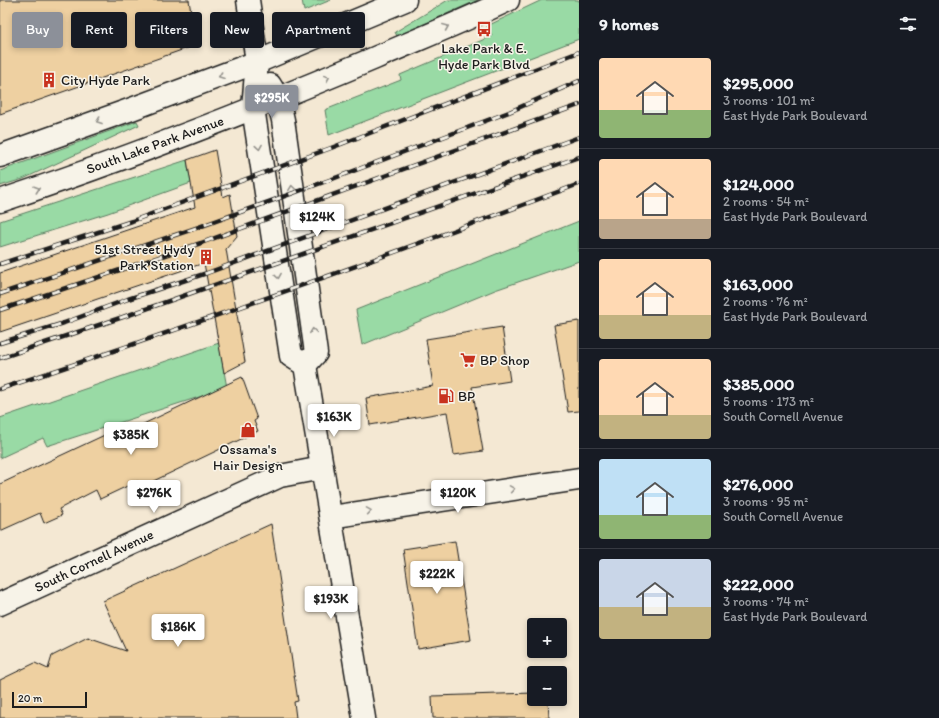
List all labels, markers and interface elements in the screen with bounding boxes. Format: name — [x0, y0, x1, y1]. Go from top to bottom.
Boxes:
chip: Buy — [12, 12, 63, 48]
chip: Rent — [71, 12, 127, 48]
chip: Filters — [135, 12, 202, 48]
chip: New — [210, 12, 264, 48]
chip: Apartment — [272, 12, 365, 48]
icon: filters — [897, 13, 919, 35]
text: 9 homes — [599, 14, 659, 34]
bus stop icon: Lake Park & E. Hyde Park Blvd — [475, 20, 493, 38]
one-way arrow — [443, 24, 450, 32]
place label: Lake Park & E. Hyde Park Blvd — [438, 40, 530, 73]
building icon: City Hyde Park — [40, 71, 58, 89]
one-way arrow — [217, 71, 224, 79]
place label: City Hyde Park — [61, 72, 151, 89]
text: $295,000 — [723, 73, 794, 93]
icon: home — [631, 74, 679, 122]
one-way arrow — [322, 75, 330, 83]
pin: $295K — [244, 85, 300, 119]
text: $295K — [254, 90, 290, 105]
text: 3 rooms · 101 m² — [723, 93, 815, 108]
text: East Hyde Park Boulevard — [723, 108, 868, 123]
street label: South Lake Park Avenue — [84, 112, 226, 178]
one-way arrow — [96, 117, 103, 125]
one-way arrow — [254, 144, 263, 150]
text: $124,000 — [723, 174, 794, 194]
icon: home — [631, 175, 679, 223]
one-way arrow — [33, 185, 40, 194]
one-way arrow — [288, 185, 297, 191]
text: 2 rooms · 54 m² — [723, 194, 809, 209]
pin: $124K — [289, 204, 345, 238]
text: $124K — [299, 209, 335, 224]
text: East Hyde Park Boulevard — [723, 209, 868, 224]
place label: 51st Street Hydy Park Station — [95, 241, 195, 274]
building icon: 51st Street Hydy Park Station — [197, 248, 215, 266]
one-way arrow — [273, 272, 282, 279]
text: $163,000 — [723, 274, 793, 294]
icon: home — [631, 275, 679, 323]
text: 2 rooms · 76 m² — [723, 294, 808, 309]
text: East Hyde Park Boulevard — [723, 309, 868, 324]
one-way arrow — [309, 327, 318, 334]
supermarket icon: BP Shop — [459, 351, 477, 369]
place label: BP Shop — [480, 352, 530, 369]
text: $385,000 — [723, 374, 795, 394]
icon: home — [631, 375, 679, 423]
fuel station icon: BP — [437, 387, 455, 405]
place label: BP — [458, 388, 475, 405]
text: 5 rooms · 173 m² — [723, 394, 814, 409]
pin: $163K — [306, 404, 362, 438]
text: $163K — [317, 409, 351, 424]
text: South Cornell Avenue — [723, 409, 843, 424]
shop icon: Ossama's Hair Design — [239, 421, 257, 439]
pin: $385K — [103, 422, 159, 456]
text: $385K — [113, 427, 149, 442]
place label: Ossama's Hair Design — [213, 441, 283, 474]
text: $276,000 — [723, 474, 793, 494]
icon: home — [631, 475, 679, 523]
pin: $276K — [126, 480, 182, 514]
pin: $120K — [430, 480, 486, 514]
text: $276K — [136, 485, 172, 500]
text: $120K — [440, 485, 476, 500]
one-way arrow — [509, 485, 515, 494]
text: 3 rooms · 95 m² — [723, 494, 808, 509]
one-way arrow — [366, 507, 372, 516]
text: South Cornell Avenue — [723, 509, 843, 524]
street label: South Cornell Avenue — [32, 526, 157, 596]
pin: $222K — [409, 561, 465, 595]
text: $222K — [419, 566, 455, 581]
text: $222,000 — [723, 574, 794, 594]
icon: home — [631, 575, 679, 623]
pin: $193K — [303, 586, 359, 620]
text: $193K — [314, 591, 348, 606]
text: 3 rooms · 74 m² — [723, 594, 809, 609]
text: East Hyde Park Boulevard — [723, 609, 868, 624]
pin: $186K — [150, 614, 206, 648]
map controls — [527, 618, 567, 706]
button: + — [527, 618, 567, 658]
text: $186K — [161, 619, 195, 634]
button: − — [527, 666, 567, 706]
scale bar — [12, 690, 87, 709]
text: 20 m — [18, 692, 42, 705]

